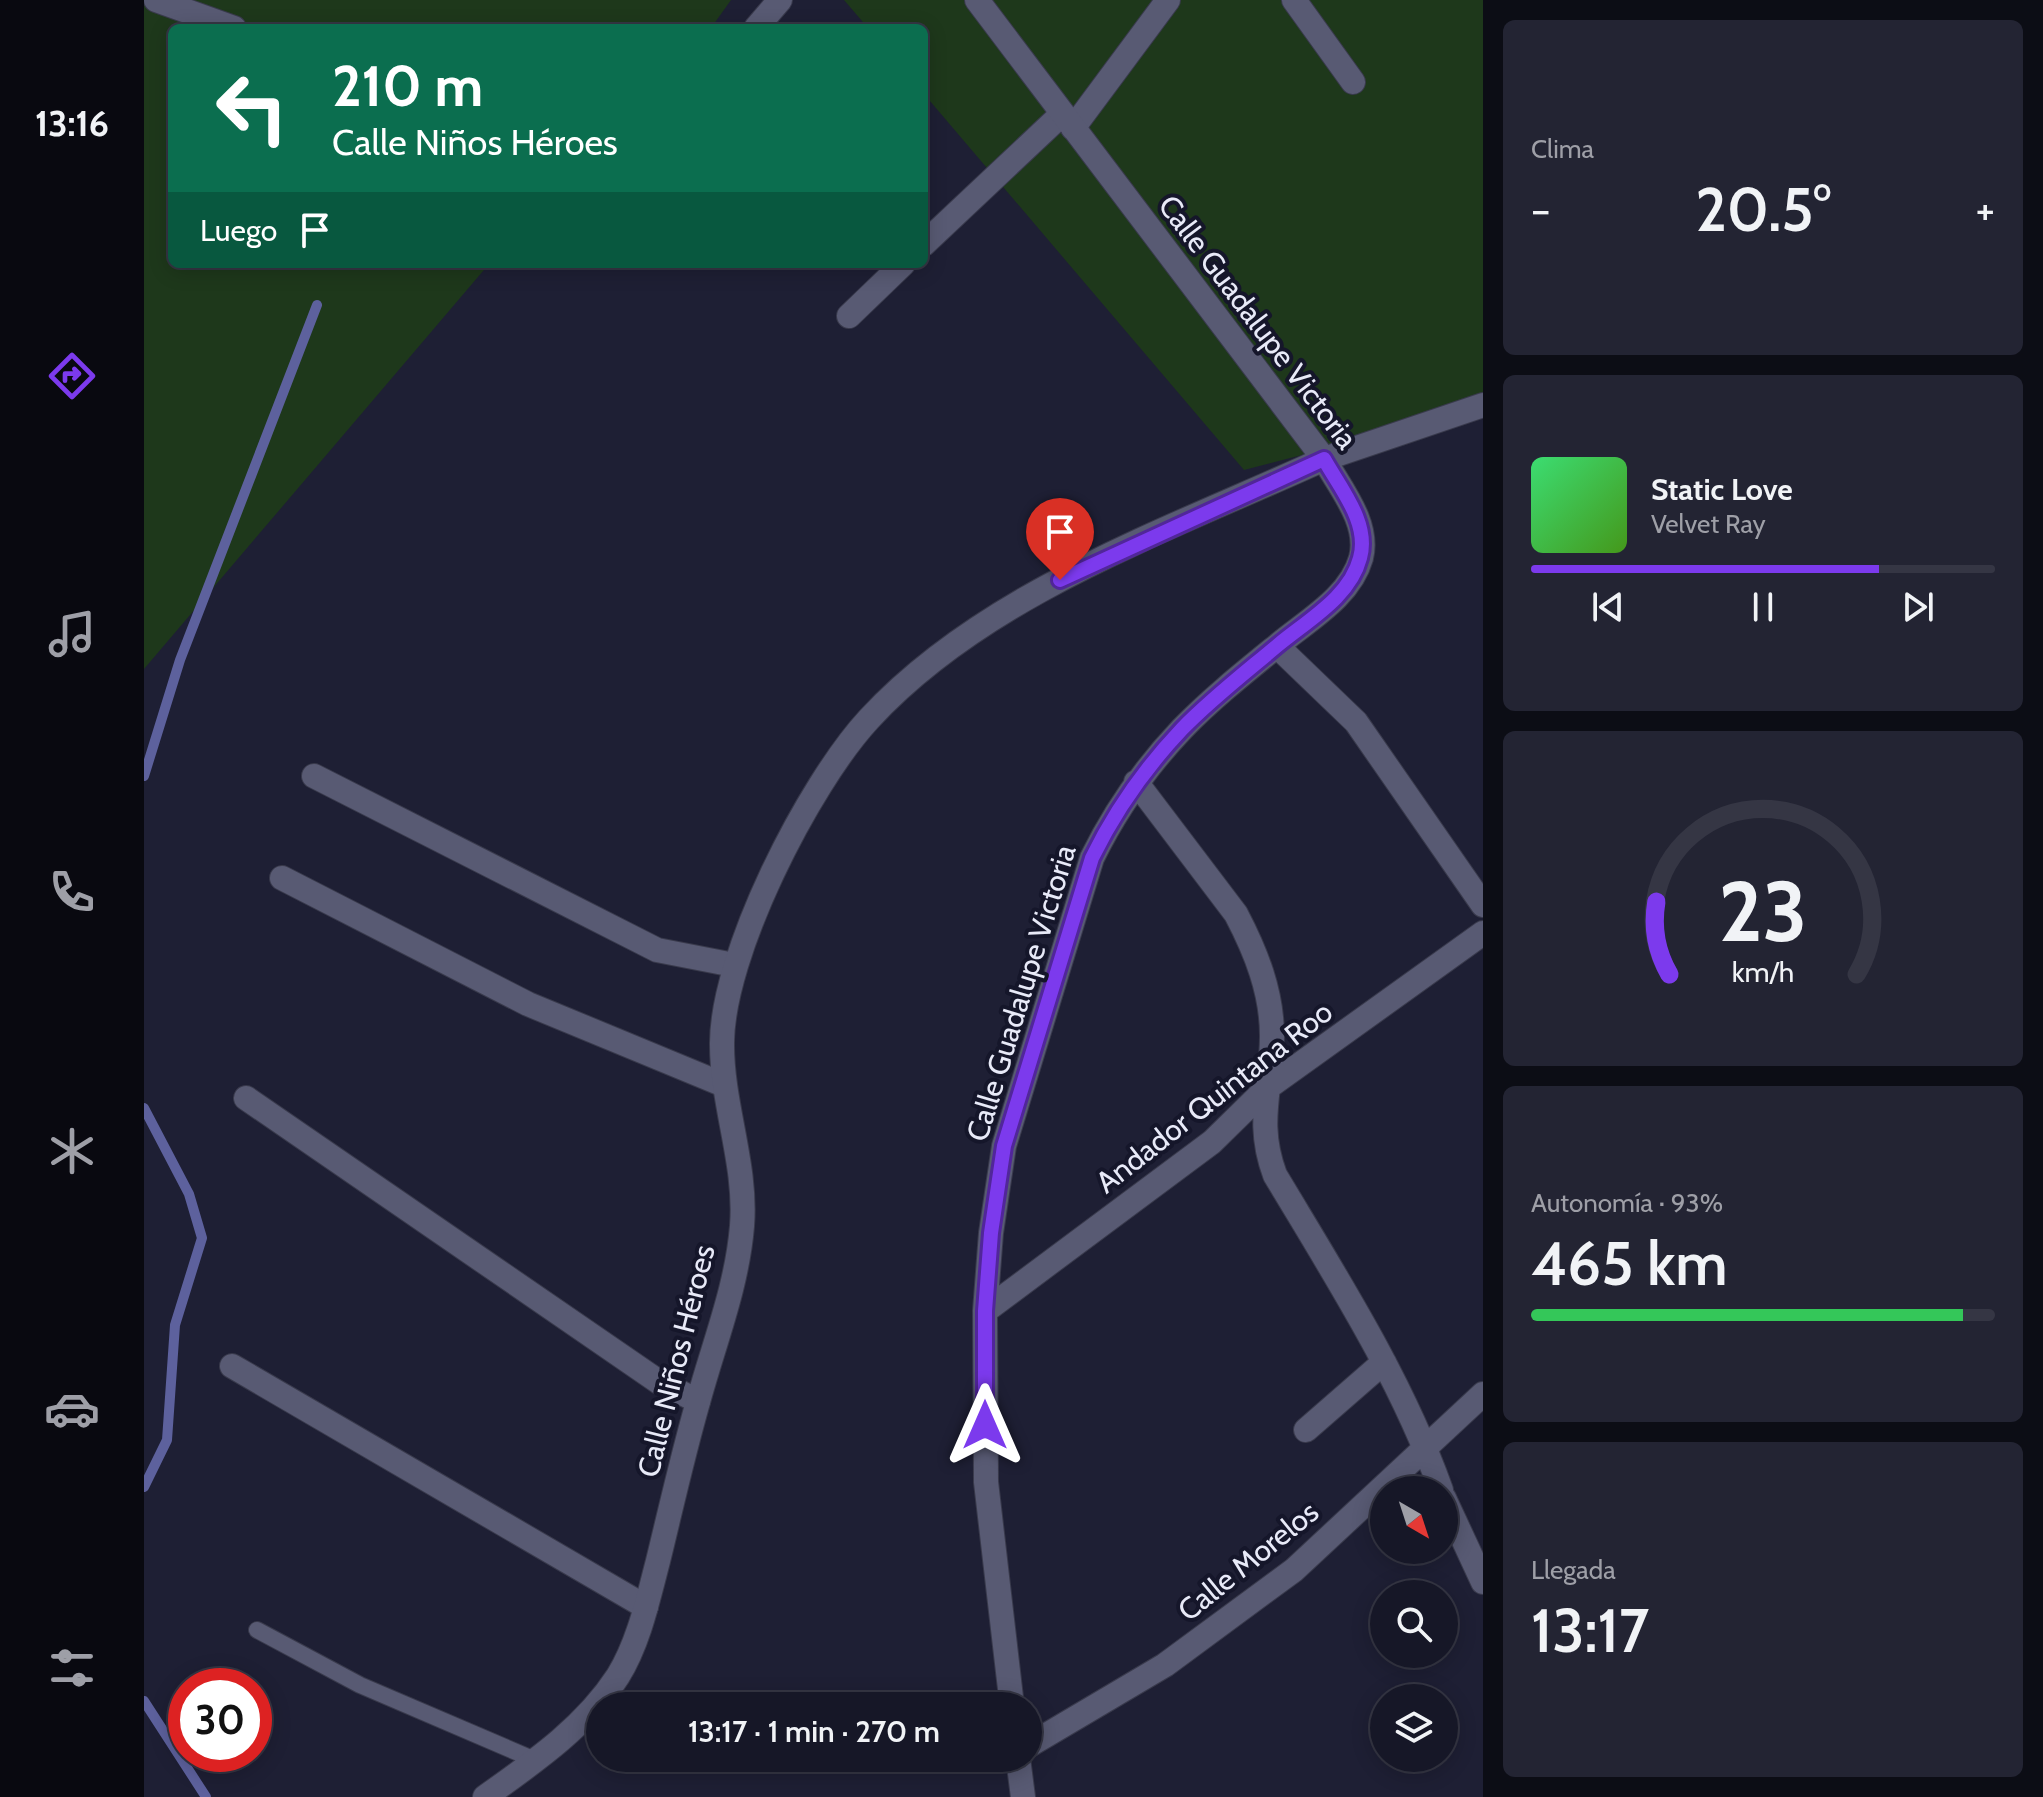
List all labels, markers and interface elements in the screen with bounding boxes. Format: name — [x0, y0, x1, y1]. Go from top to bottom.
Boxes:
text: 210 m — [332, 52, 483, 120]
icon: left — [200, 56, 304, 160]
text: 13:16 — [35, 101, 109, 145]
text: Calle Niños Héroes — [332, 120, 618, 164]
text: Clima — [1531, 133, 1594, 165]
text: 20.5° — [1695, 173, 1831, 246]
text: − — [1531, 183, 1550, 236]
text: + — [1976, 183, 1995, 236]
street label: Calle Guadalupe Victoria — [1151, 188, 1366, 457]
icon: arrive — [293, 208, 337, 252]
text: Luego — [200, 212, 277, 249]
icon: directions — [44, 348, 100, 404]
text: Static Love — [1651, 471, 1793, 508]
pin — [1026, 498, 1094, 580]
text: Velvet Ray — [1651, 508, 1766, 540]
icon: arrive — [1038, 510, 1082, 554]
icon: previous — [1586, 585, 1630, 629]
icon: pause — [1741, 585, 1785, 629]
icon: next — [1896, 585, 1940, 629]
icon: music — [44, 606, 100, 662]
street label: Calle Guadalupe Victoria — [958, 840, 1084, 1146]
text: 23 — [1719, 860, 1807, 961]
icon: phone — [44, 864, 100, 920]
text: km/h — [1732, 954, 1794, 989]
street label: Andador Quintana Roo — [1088, 993, 1340, 1201]
icon: climate — [44, 1123, 100, 1179]
text: Autonomía · 93% — [1531, 1187, 1723, 1219]
text: 465 km — [1531, 1227, 1728, 1300]
street label: Calle Niños Héroes — [629, 1241, 723, 1481]
icon: car — [44, 1381, 100, 1437]
position arrow — [943, 1383, 1027, 1467]
north arrow — [1370, 1476, 1458, 1564]
map controls — [1370, 1476, 1458, 1772]
street label: Calle Morelos — [1170, 1493, 1326, 1629]
text: Llegada — [1531, 1554, 1616, 1586]
button: search — [1370, 1580, 1458, 1668]
text: 13:17 — [1531, 1594, 1649, 1667]
icon: filters — [44, 1640, 100, 1696]
speed limit sign: 30 — [168, 1668, 272, 1772]
button: layers — [1370, 1684, 1458, 1772]
text: 13:17 · 1 min · 270 m — [688, 1713, 940, 1750]

